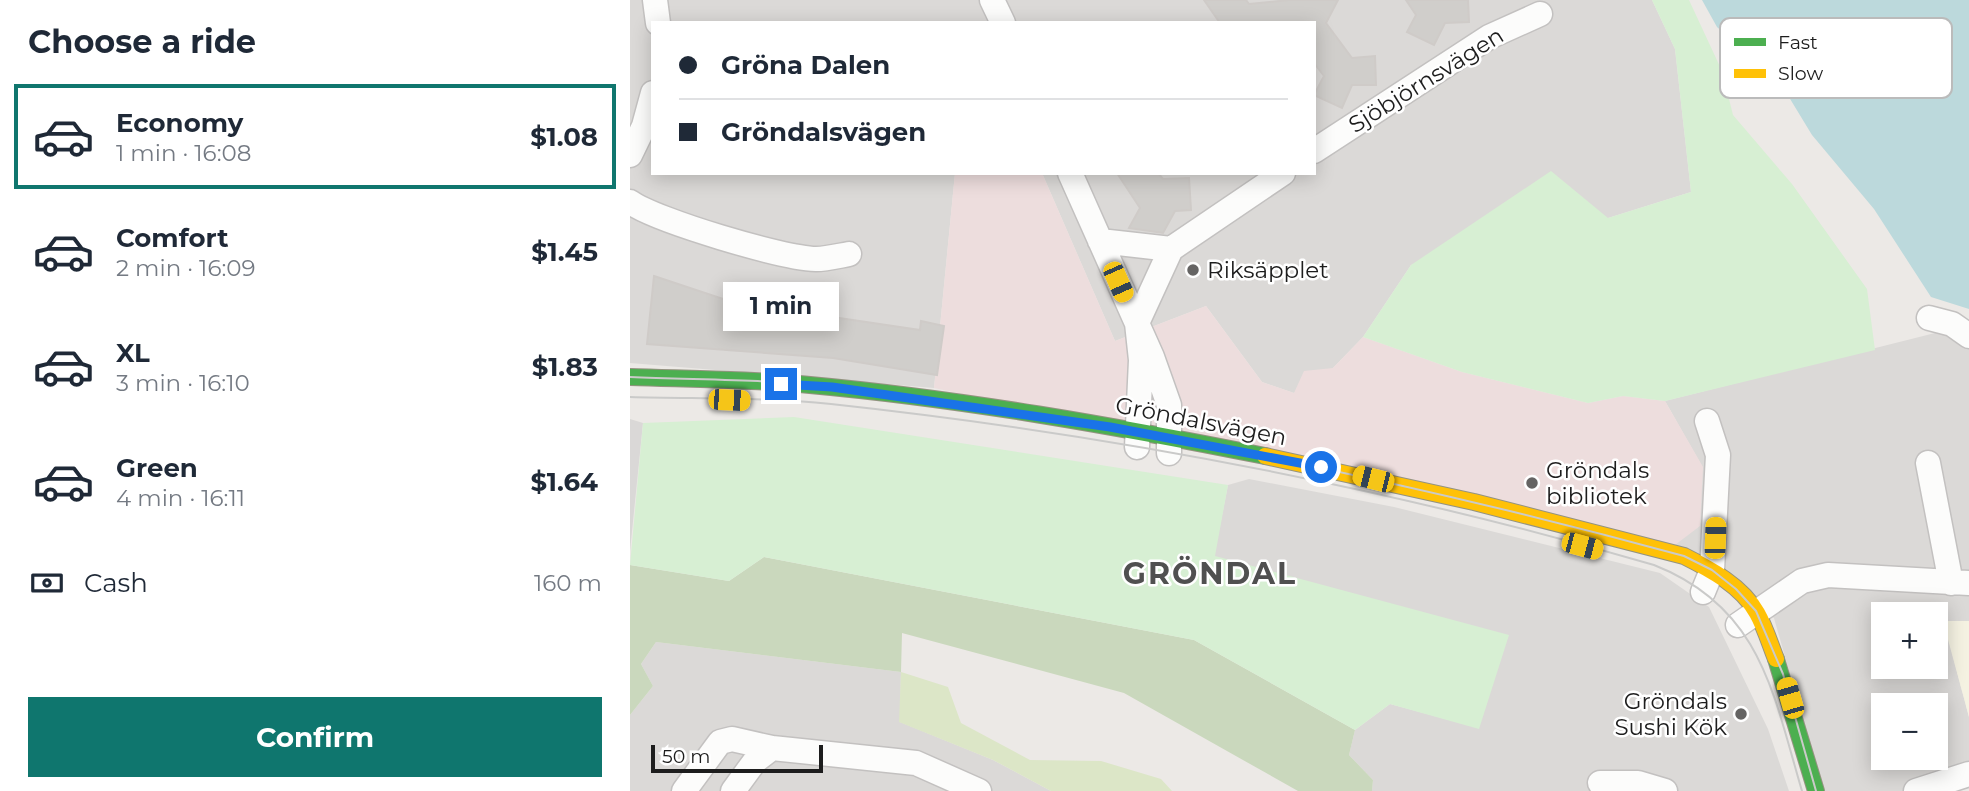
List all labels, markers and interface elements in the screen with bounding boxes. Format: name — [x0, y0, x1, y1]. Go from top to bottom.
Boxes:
legend — [1720, 18, 1952, 98]
street label: Sjöbjörnsvägen — [1343, 21, 1509, 139]
text: Choose a ride — [28, 22, 256, 61]
text: Fast — [1778, 31, 1818, 54]
text: Gröna Dalen — [721, 49, 890, 81]
text: Slow — [1778, 62, 1823, 85]
icon: car — [32, 105, 95, 168]
text: Economy — [116, 107, 243, 139]
text: Gröndalsvägen — [721, 116, 926, 148]
text: $1.08 — [530, 121, 598, 153]
text: 1 min · 16:08 — [116, 139, 251, 167]
icon: car — [32, 220, 95, 283]
text: Comfort — [116, 222, 228, 254]
text: $1.45 — [531, 236, 598, 268]
text: 2 min · 16:09 — [116, 254, 256, 282]
place label: Riksäpplet — [1207, 256, 1329, 284]
car — [1100, 259, 1137, 305]
marker: Riksäpplet — [1185, 262, 1201, 278]
callout: 1 min — [723, 282, 839, 332]
text: 1 min — [750, 292, 812, 320]
icon: car — [32, 335, 95, 398]
text: XL — [116, 337, 150, 369]
text: $1.83 — [532, 351, 598, 383]
route end — [765, 368, 797, 400]
text: 3 min · 16:10 — [116, 369, 250, 397]
car — [708, 389, 751, 411]
street label: Gröndalsvägen — [1113, 391, 1289, 451]
icon: car — [32, 450, 95, 513]
route start — [1305, 451, 1337, 483]
text: Green — [116, 452, 198, 484]
place label: Gröndals bibliotek — [1546, 456, 1649, 510]
car — [1351, 464, 1396, 494]
text: $1.64 — [531, 466, 598, 498]
marker: Gröndals bibliotek — [1524, 475, 1540, 491]
text: 4 min · 16:11 — [116, 484, 245, 512]
car — [1704, 517, 1727, 559]
car — [1559, 530, 1606, 562]
district label: GRÖNDAL — [1123, 555, 1297, 592]
icon: cash — [28, 564, 66, 602]
text: Cash — [84, 567, 148, 599]
text: 160 m — [534, 569, 602, 597]
map controls — [1871, 602, 1948, 770]
button: + — [1871, 602, 1948, 679]
car — [1775, 675, 1806, 721]
place label: Gröndals Sushi Kök — [1614, 687, 1727, 741]
button: − — [1871, 693, 1948, 770]
button: Confirm — [28, 697, 602, 777]
marker: Gröndals Sushi Kök — [1733, 706, 1749, 722]
scale bar — [651, 742, 822, 774]
text: 50 m — [662, 745, 710, 768]

